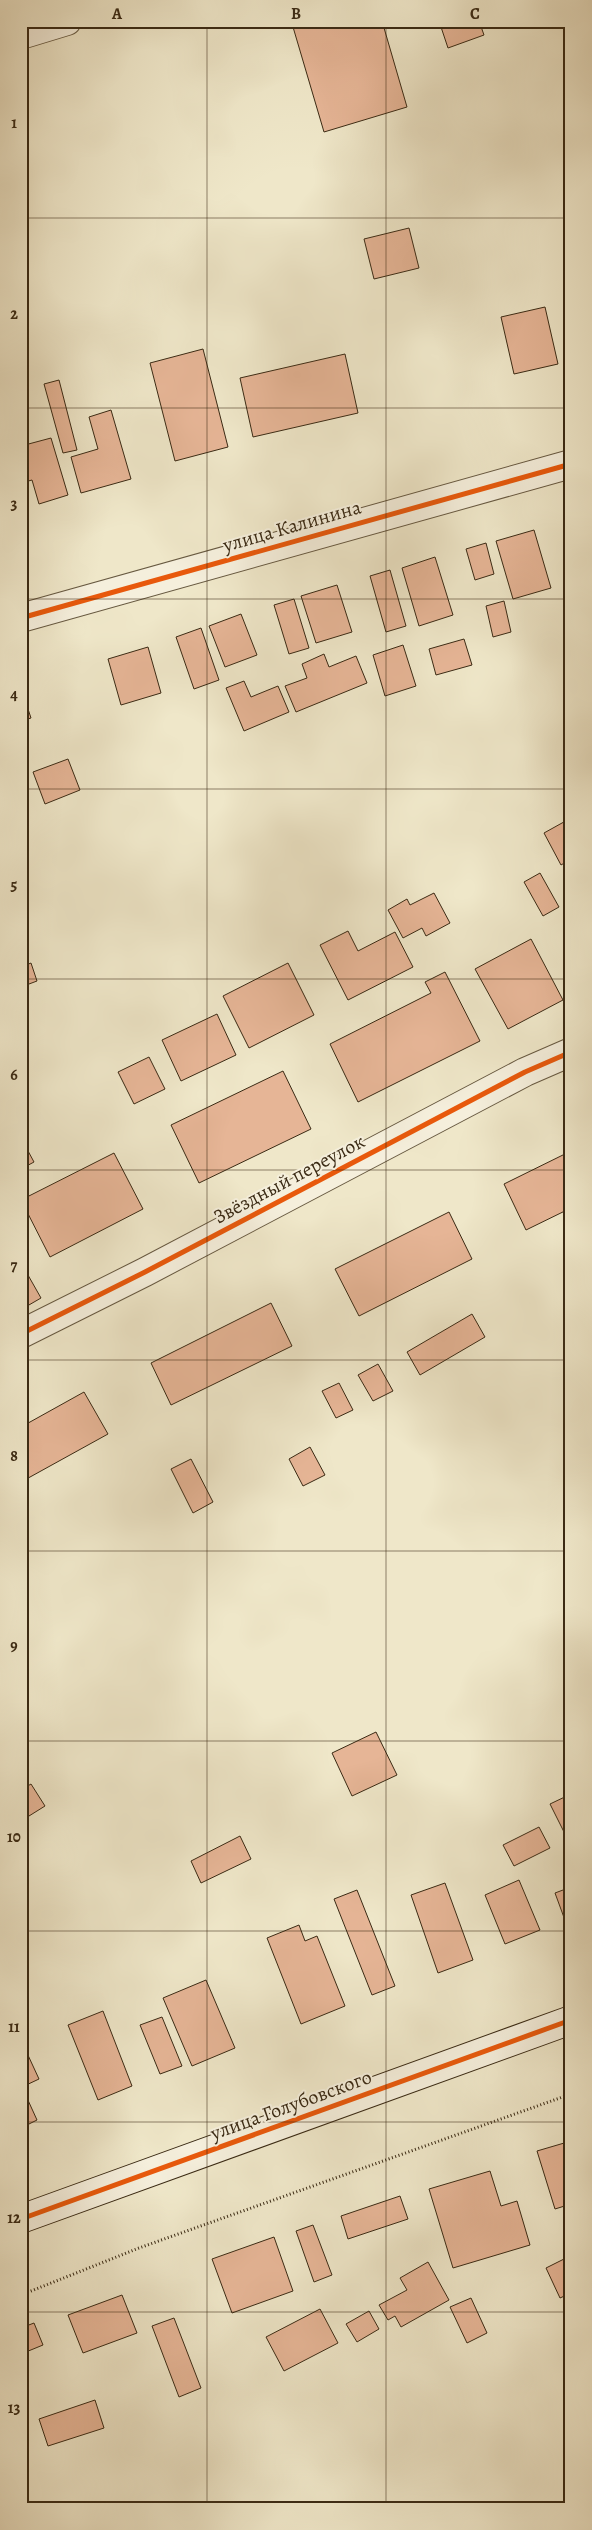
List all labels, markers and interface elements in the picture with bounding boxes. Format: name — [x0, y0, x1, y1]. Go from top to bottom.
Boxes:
text: A — [111, 3, 123, 25]
text: B — [291, 3, 301, 25]
text: C — [470, 3, 480, 25]
text: 1 — [11, 112, 17, 134]
text: 2 — [10, 303, 18, 325]
text: 3 — [11, 493, 18, 515]
street label: улица Калинина — [219, 493, 365, 559]
text: 4 — [10, 684, 18, 706]
text: 5 — [11, 874, 18, 896]
text: 6 — [10, 1064, 18, 1086]
street label: Звёздный переулок — [209, 1128, 369, 1230]
text: 7 — [11, 1255, 18, 1277]
text: 8 — [10, 1445, 18, 1467]
text: 9 — [10, 1635, 18, 1657]
text: 10 — [7, 1826, 21, 1848]
text: 11 — [8, 2016, 20, 2038]
street label: улица Голубовского — [206, 2063, 375, 2147]
text: 12 — [7, 2207, 21, 2229]
text: 13 — [8, 2397, 20, 2419]

